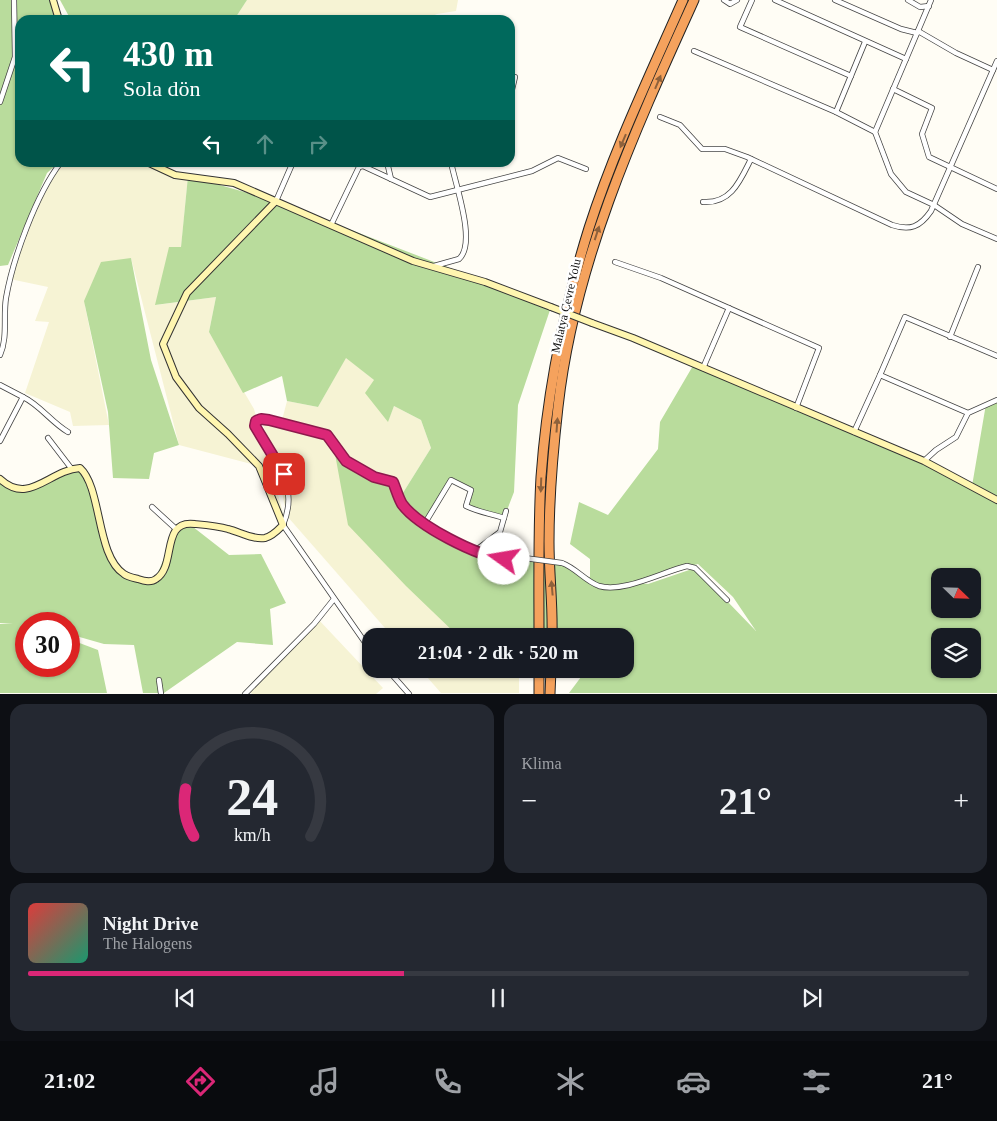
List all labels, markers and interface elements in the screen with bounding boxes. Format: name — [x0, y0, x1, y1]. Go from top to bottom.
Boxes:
icon: left — [40, 35, 105, 100]
text: 430 m — [123, 35, 213, 74]
one-way arrow — [654, 75, 662, 89]
text: Sola dön — [123, 76, 201, 101]
icon: left — [198, 130, 226, 158]
icon: ahead — [251, 130, 279, 158]
icon: right — [304, 130, 332, 158]
one-way arrow — [618, 134, 626, 148]
one-way arrow — [594, 225, 602, 240]
street label: Malatya Çevre Yolu — [548, 257, 584, 355]
one-way arrow — [553, 417, 561, 433]
pin — [263, 453, 305, 495]
icon: arrive — [270, 460, 298, 488]
one-way arrow — [537, 477, 545, 493]
position arrow — [477, 532, 529, 584]
north arrow — [931, 568, 981, 618]
map controls — [931, 568, 981, 678]
one-way arrow — [548, 579, 556, 595]
speed limit sign: 30 — [15, 612, 80, 677]
button: layers — [931, 628, 981, 678]
text: 21:04 · 2 dk · 520 m — [418, 642, 578, 663]
text: Klima — [522, 755, 562, 772]
text: 24 — [226, 769, 278, 826]
text: 21° — [719, 780, 772, 822]
text: − — [522, 785, 537, 816]
text: + — [953, 785, 969, 816]
text: km/h — [233, 825, 270, 845]
text: Night Drive — [103, 913, 199, 934]
text: The Halogens — [103, 935, 192, 952]
icon: previous — [171, 984, 199, 1012]
icon: pause — [484, 984, 512, 1012]
icon: next — [798, 984, 826, 1012]
icon: directions — [183, 1064, 218, 1099]
icon: music — [307, 1064, 342, 1099]
icon: phone — [430, 1064, 465, 1099]
icon: climate — [553, 1064, 588, 1099]
icon: car — [676, 1064, 711, 1099]
icon: filters — [799, 1064, 834, 1099]
text: 21:02 — [44, 1068, 95, 1093]
text: 21° — [922, 1068, 953, 1093]

